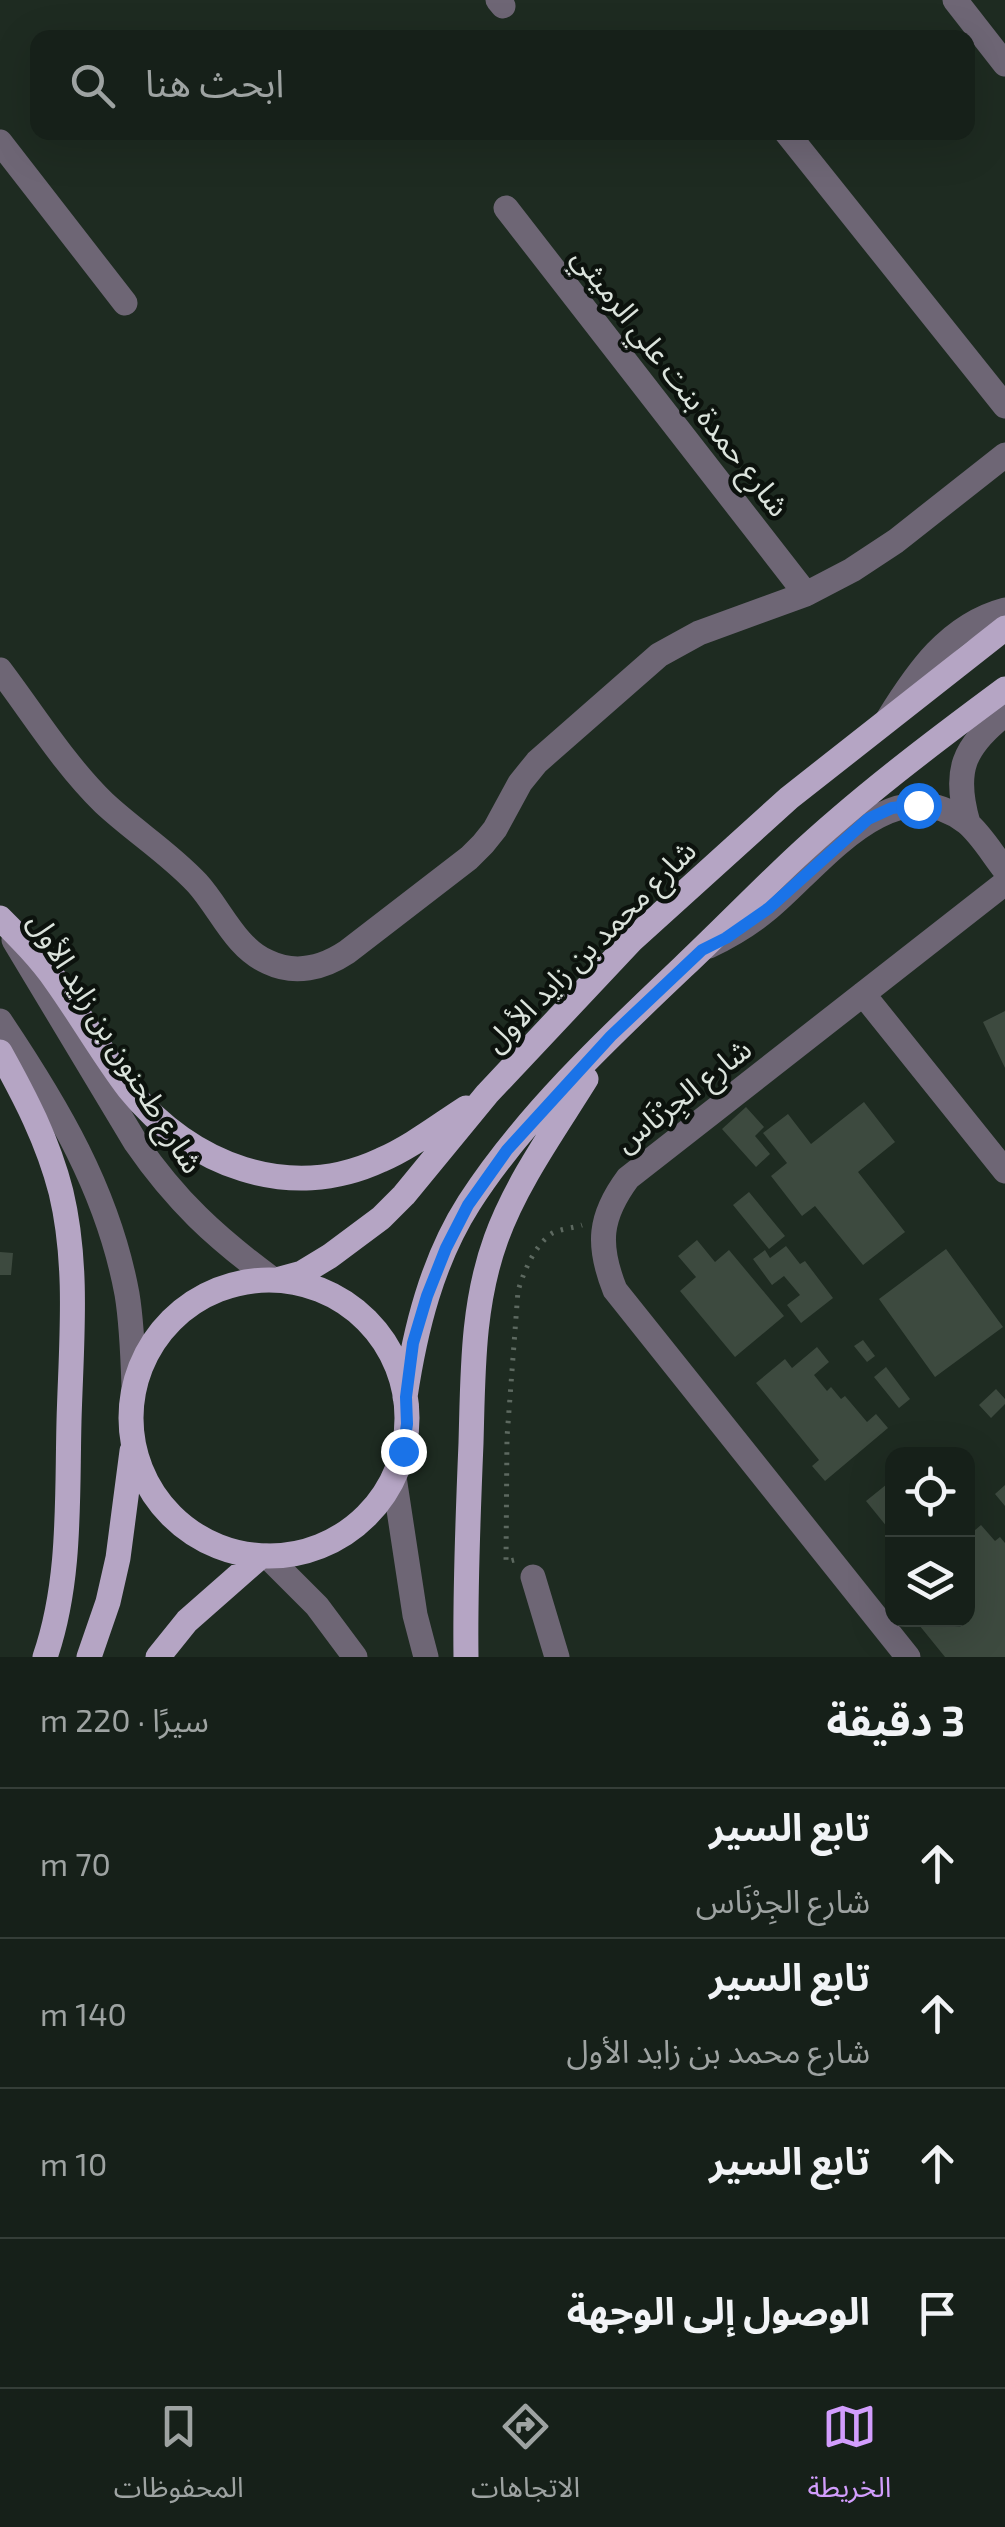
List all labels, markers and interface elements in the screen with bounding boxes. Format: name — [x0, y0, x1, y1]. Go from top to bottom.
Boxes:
search box — [30, 30, 975, 140]
icon: search — [65, 58, 120, 113]
text: ابحث هنا — [145, 59, 284, 105]
street label: شارع حمدة بنت علي الرميثي — [560, 239, 798, 527]
route start — [896, 783, 942, 829]
street label: شارع محمد بن زايد الأول — [476, 832, 707, 1063]
street label: شارع طحنون بن زايد الأول — [17, 905, 212, 1182]
street label: شارع الجِرْنَاس — [607, 1030, 761, 1163]
route end — [381, 1429, 427, 1475]
map controls — [885, 1447, 975, 1627]
button: locate — [885, 1447, 975, 1537]
button: layers — [885, 1537, 975, 1627]
text: 3 دقيقة — [826, 1694, 965, 1744]
text: سيرًا · 220 m — [40, 1700, 209, 1738]
text: تابع السير — [709, 1803, 870, 1849]
icon: ahead — [910, 1836, 965, 1891]
text: 70 m — [40, 1844, 111, 1882]
text: شارع الجِرْنَاس — [696, 1881, 870, 1919]
text: تابع السير — [709, 1953, 870, 1999]
icon: ahead — [910, 1986, 965, 2041]
text: 140 m — [40, 1994, 127, 2032]
text: شارع محمد بن زايد الأول — [566, 2031, 870, 2069]
icon: ahead — [910, 2136, 965, 2191]
text: تابع السير — [709, 2137, 870, 2183]
text: 10 m — [40, 2144, 107, 2182]
icon: arrive — [910, 2286, 965, 2341]
text: الوصول إلى الوجهة — [567, 2287, 870, 2333]
tab: المحفوظات — [114, 2399, 244, 2518]
tab: الاتجاهات — [471, 2399, 580, 2518]
tab: الخريطة — [807, 2399, 891, 2518]

